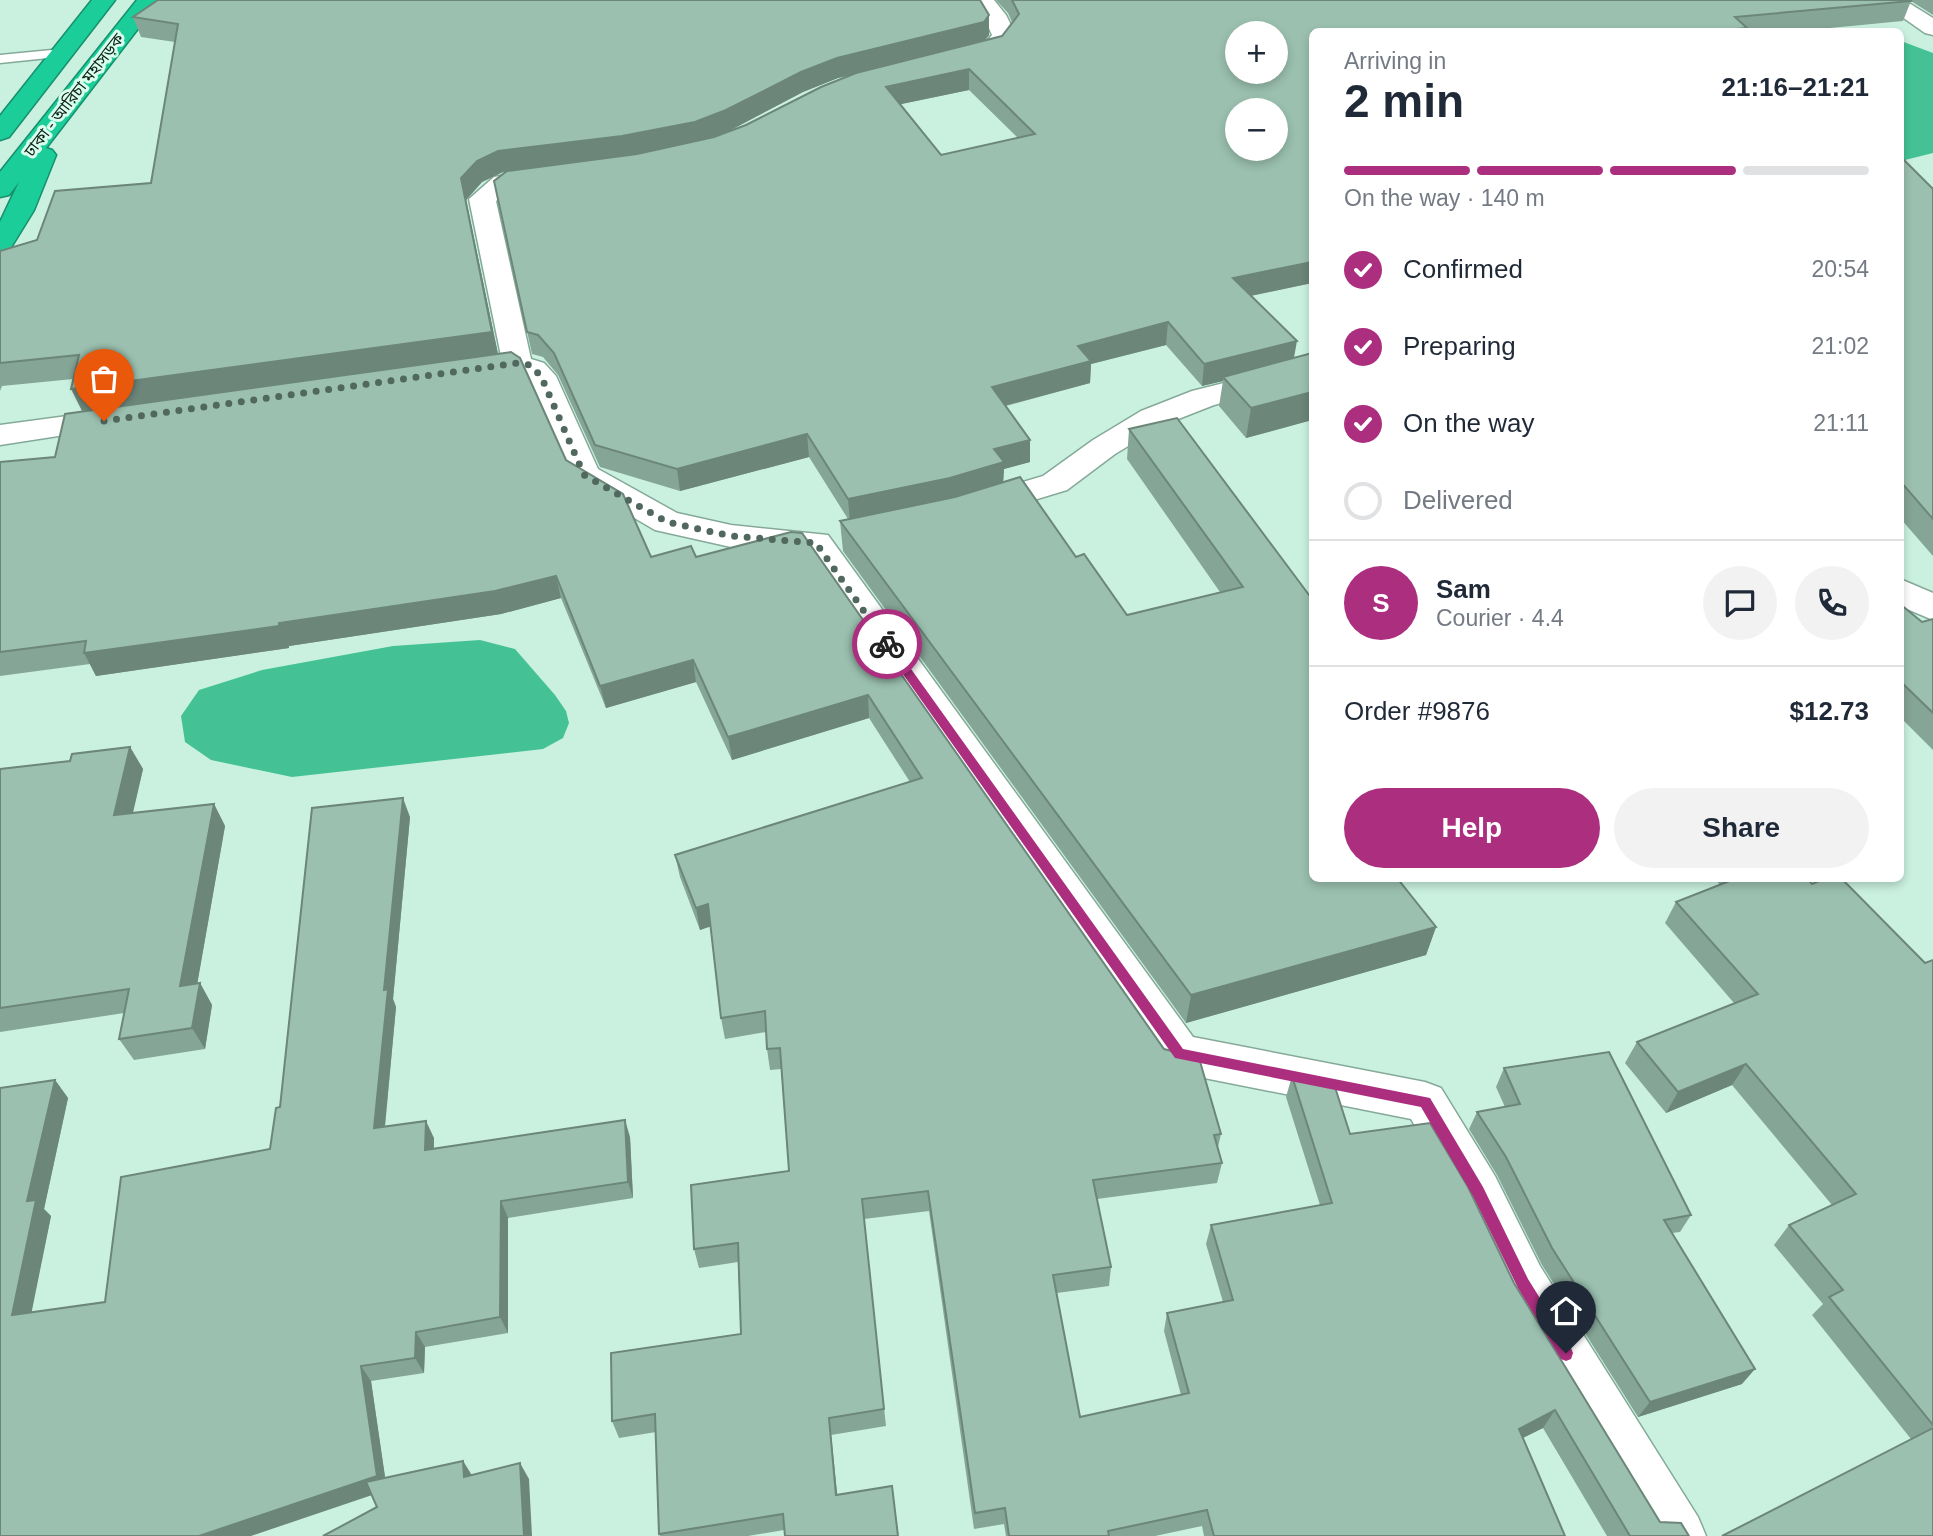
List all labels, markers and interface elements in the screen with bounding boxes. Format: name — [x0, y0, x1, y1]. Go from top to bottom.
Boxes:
map controls — [1225, 21, 1288, 161]
button: + — [1225, 21, 1288, 84]
street label: ঢাকা - আরিচা মহাসড়ক — [19, 29, 128, 160]
text: Arriving in — [1344, 48, 1446, 74]
text: 21:16–21:21 — [1722, 72, 1869, 102]
text: 2 min — [1344, 75, 1464, 127]
button: − — [1225, 98, 1288, 161]
text: On the way · 140 m — [1344, 185, 1545, 211]
icon: check — [1344, 251, 1382, 289]
text: Confirmed — [1403, 254, 1523, 284]
text: 20:54 — [1811, 256, 1869, 282]
icon: check — [1344, 328, 1382, 366]
text: Preparing — [1403, 331, 1516, 361]
text: 21:02 — [1811, 333, 1869, 359]
pin — [74, 349, 134, 421]
icon: bag — [85, 360, 123, 398]
icon: check — [1344, 405, 1382, 443]
text: On the way — [1403, 408, 1535, 438]
text: 21:11 — [1813, 410, 1869, 436]
text: Delivered — [1403, 485, 1513, 515]
button: chat — [1703, 566, 1777, 640]
button: phone — [1795, 566, 1869, 640]
text: Sam — [1436, 574, 1491, 604]
text: S — [1372, 588, 1390, 618]
text: Courier · 4.4 — [1436, 605, 1564, 631]
courier — [852, 609, 922, 679]
icon: bike — [868, 625, 906, 663]
text: Order #9876 — [1344, 696, 1490, 726]
text: $12.73 — [1789, 696, 1869, 726]
button: Help — [1344, 788, 1600, 868]
button: Share — [1614, 788, 1869, 868]
pin — [1536, 1281, 1596, 1353]
icon: home — [1547, 1292, 1585, 1330]

